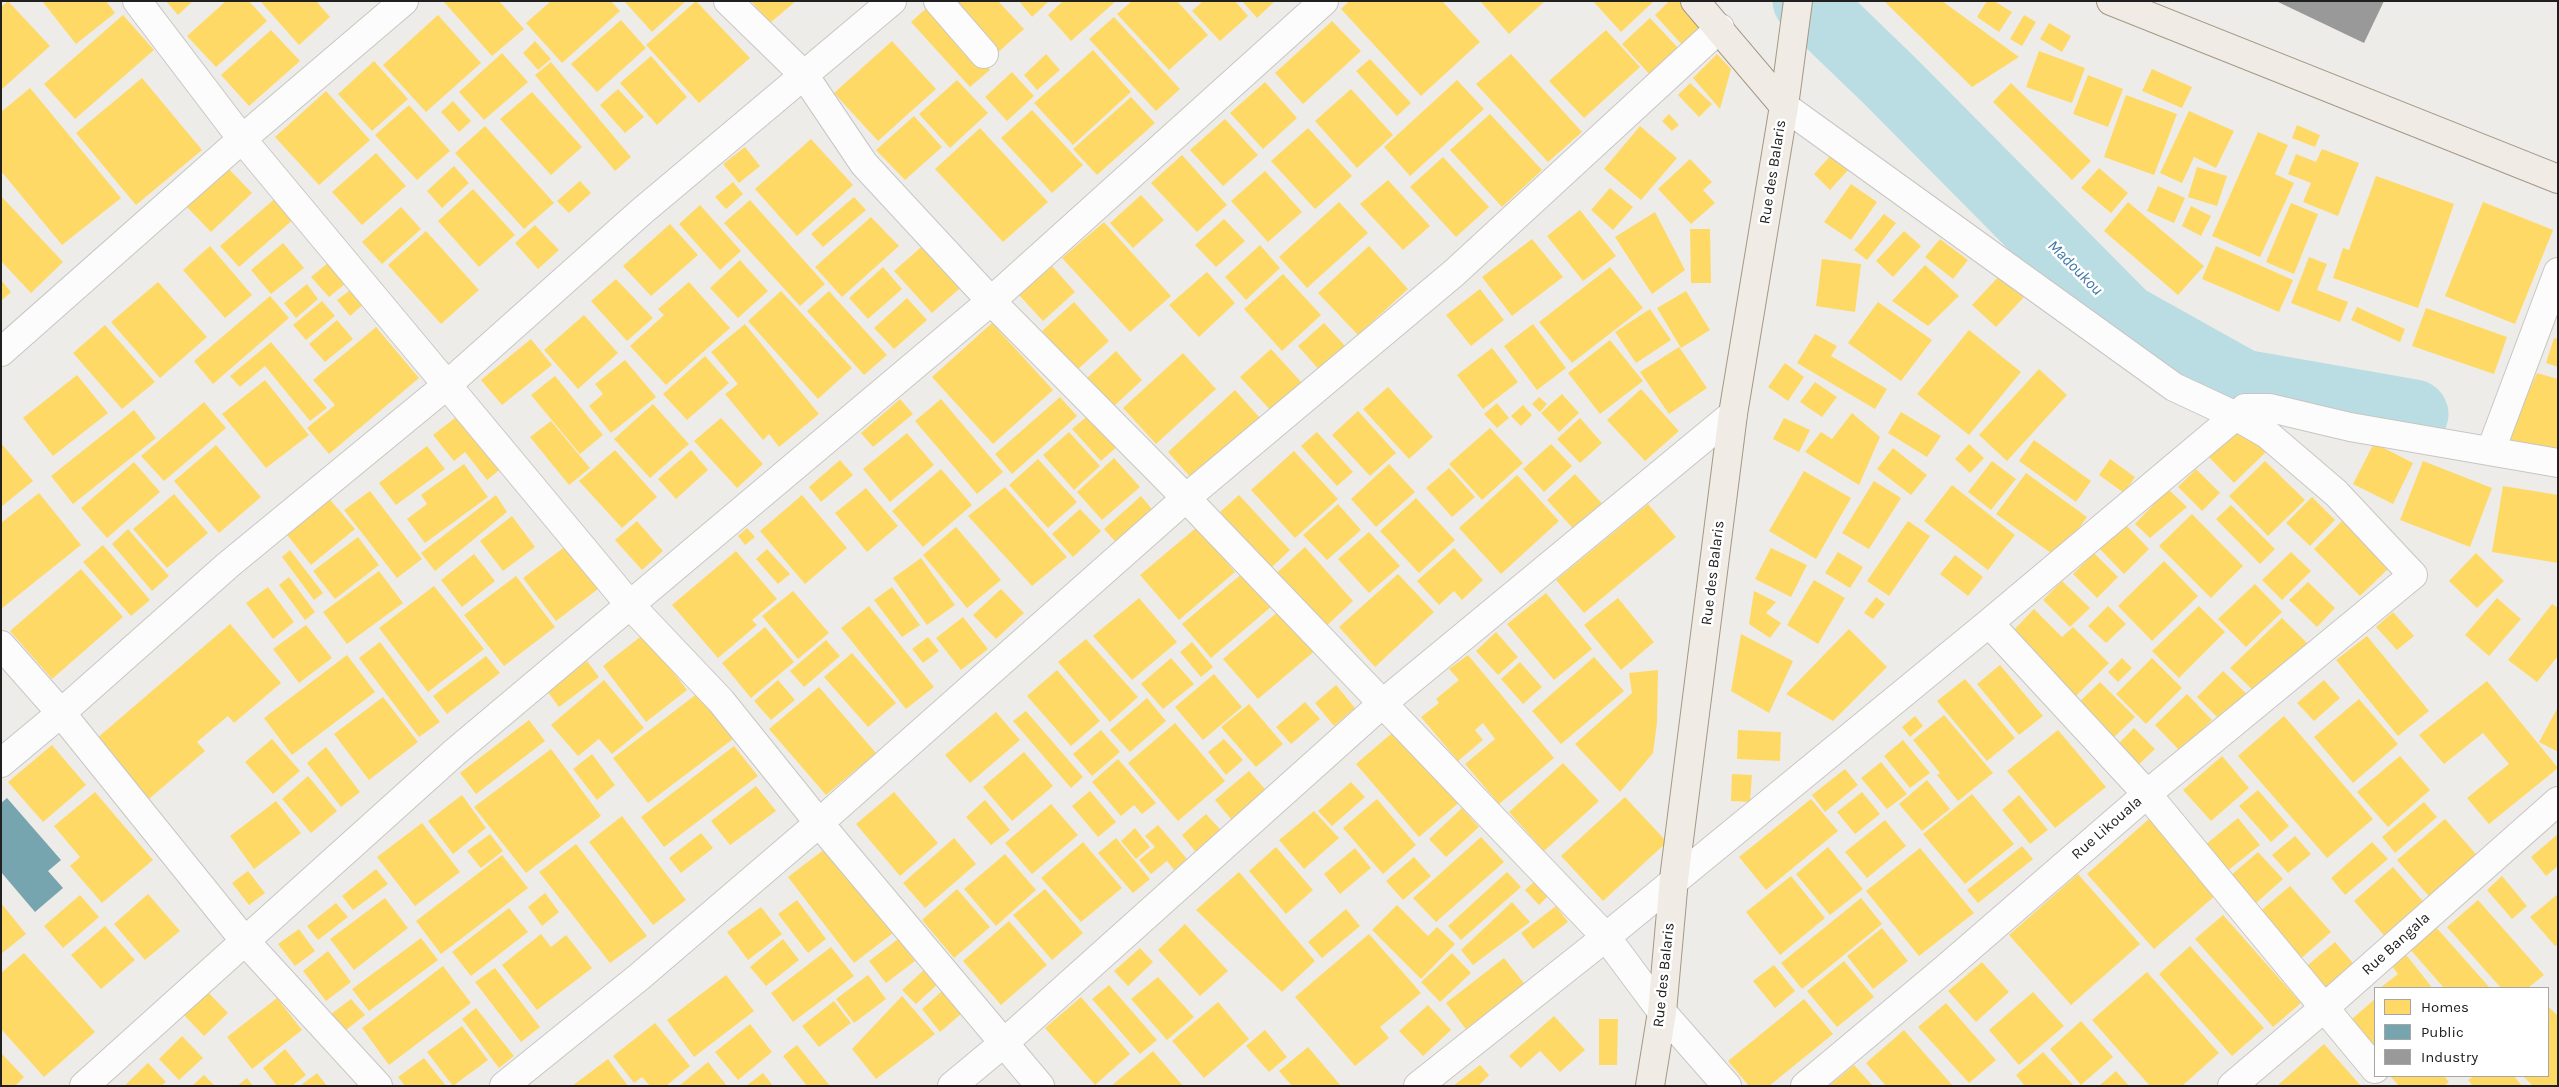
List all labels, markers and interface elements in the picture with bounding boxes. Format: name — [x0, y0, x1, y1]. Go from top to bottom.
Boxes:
street label: Rue des Balaris — [1756, 119, 1790, 225]
water label: Madoukou — [2043, 236, 2107, 300]
street label: Rue des Balaris — [1698, 520, 1728, 626]
street label: Rue Likouala — [2068, 793, 2146, 863]
street label: Rue Bangala — [2358, 909, 2434, 979]
street label: Rue des Balaris — [1650, 922, 1678, 1028]
legend — [2374, 987, 2549, 1077]
text: Homes — [2421, 998, 2469, 1016]
text: Public — [2421, 1023, 2464, 1041]
text: Industry — [2421, 1048, 2478, 1066]

